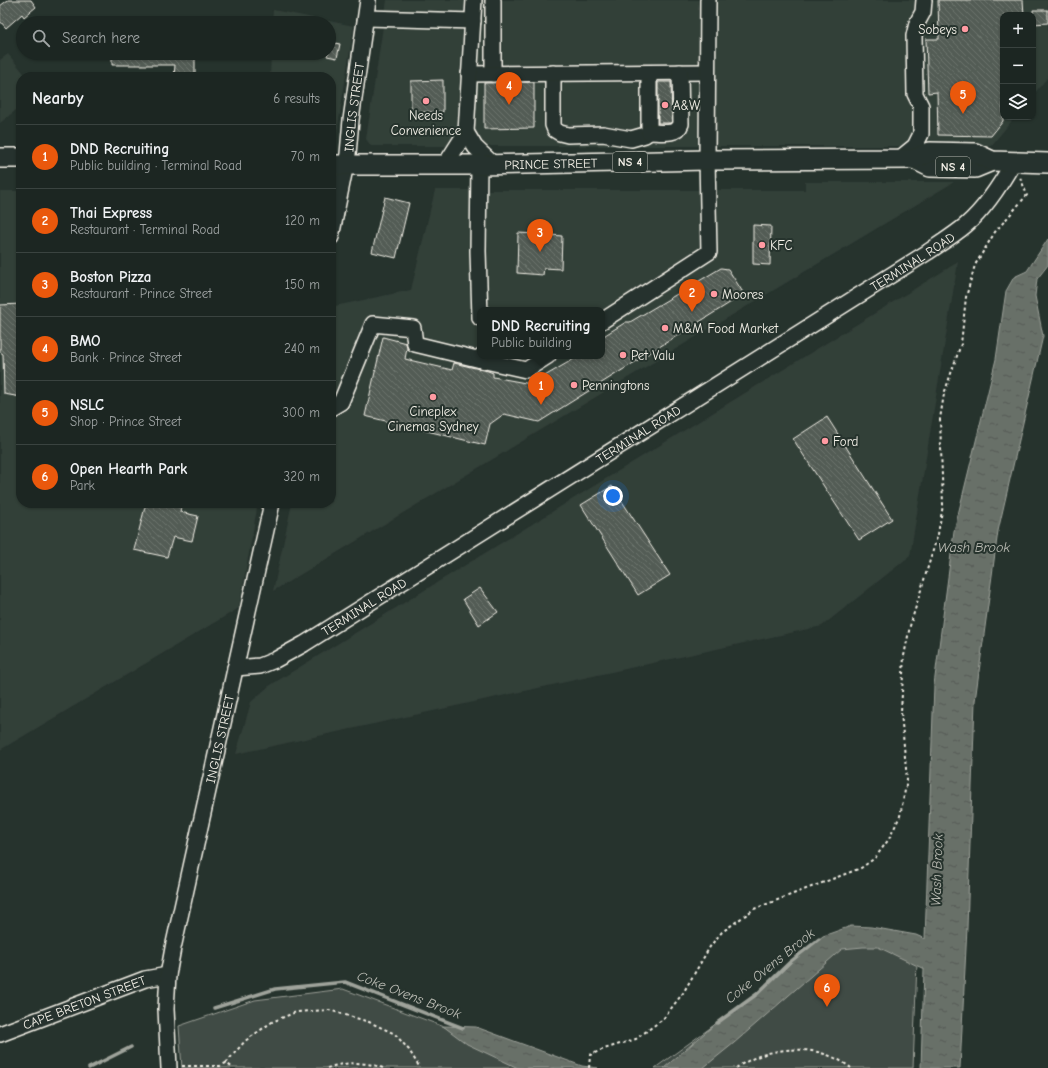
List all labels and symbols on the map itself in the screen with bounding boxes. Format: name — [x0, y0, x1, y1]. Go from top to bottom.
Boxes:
place label: Sobeys — [918, 22, 957, 37]
marker: Sobeys — [960, 24, 970, 34]
street label: INGLIS STREET — [341, 61, 367, 153]
pin: 4 — [496, 72, 522, 105]
pin: 5 — [950, 81, 976, 114]
marker: Needs Convenience — [421, 96, 431, 106]
place label: A&W — [673, 98, 701, 113]
marker: A&W — [660, 100, 670, 110]
place label: Needs Convenience — [391, 108, 462, 138]
road number: NS 4 — [613, 152, 647, 172]
street label: PRINCE STREET — [504, 155, 598, 172]
road number: NS 4 — [936, 157, 970, 177]
pin: 3 — [527, 219, 553, 252]
street label: TERMINAL ROAD — [867, 229, 957, 294]
place label: KFC — [770, 238, 792, 253]
marker: KFC — [757, 240, 767, 250]
pin: 2 — [679, 279, 705, 312]
place label: Moores — [722, 287, 763, 302]
marker: Moores — [709, 289, 719, 299]
place label: M&M Food Market — [673, 321, 780, 336]
marker: M&M Food Market — [660, 323, 670, 333]
place label: Pet Valu — [631, 348, 675, 363]
marker: Pet Valu — [618, 350, 628, 360]
pin: 1 — [528, 372, 554, 405]
place label: Penningtons — [582, 378, 649, 393]
marker: Penningtons — [569, 380, 579, 390]
marker: Cineplex Cinemas Sydney — [428, 392, 438, 402]
street label: TERMINAL ROAD — [593, 402, 683, 466]
place label: Cineplex Cinemas Sydney — [387, 404, 479, 434]
place label: Ford — [833, 434, 858, 449]
marker: Ford — [820, 436, 830, 446]
your location — [603, 486, 623, 506]
water label: Wash Brook — [938, 539, 1010, 556]
street label: TERMINAL ROAD — [319, 574, 409, 639]
street label: INGLIS STREET — [202, 693, 237, 784]
water label: Wash Brook — [927, 833, 947, 906]
water label: Coke Ovens Brook — [722, 925, 818, 1007]
water label: Coke Ovens Brook — [355, 967, 464, 1023]
street label: CAPE BRETON STREET — [21, 972, 148, 1032]
pin: 6 — [814, 974, 840, 1007]

